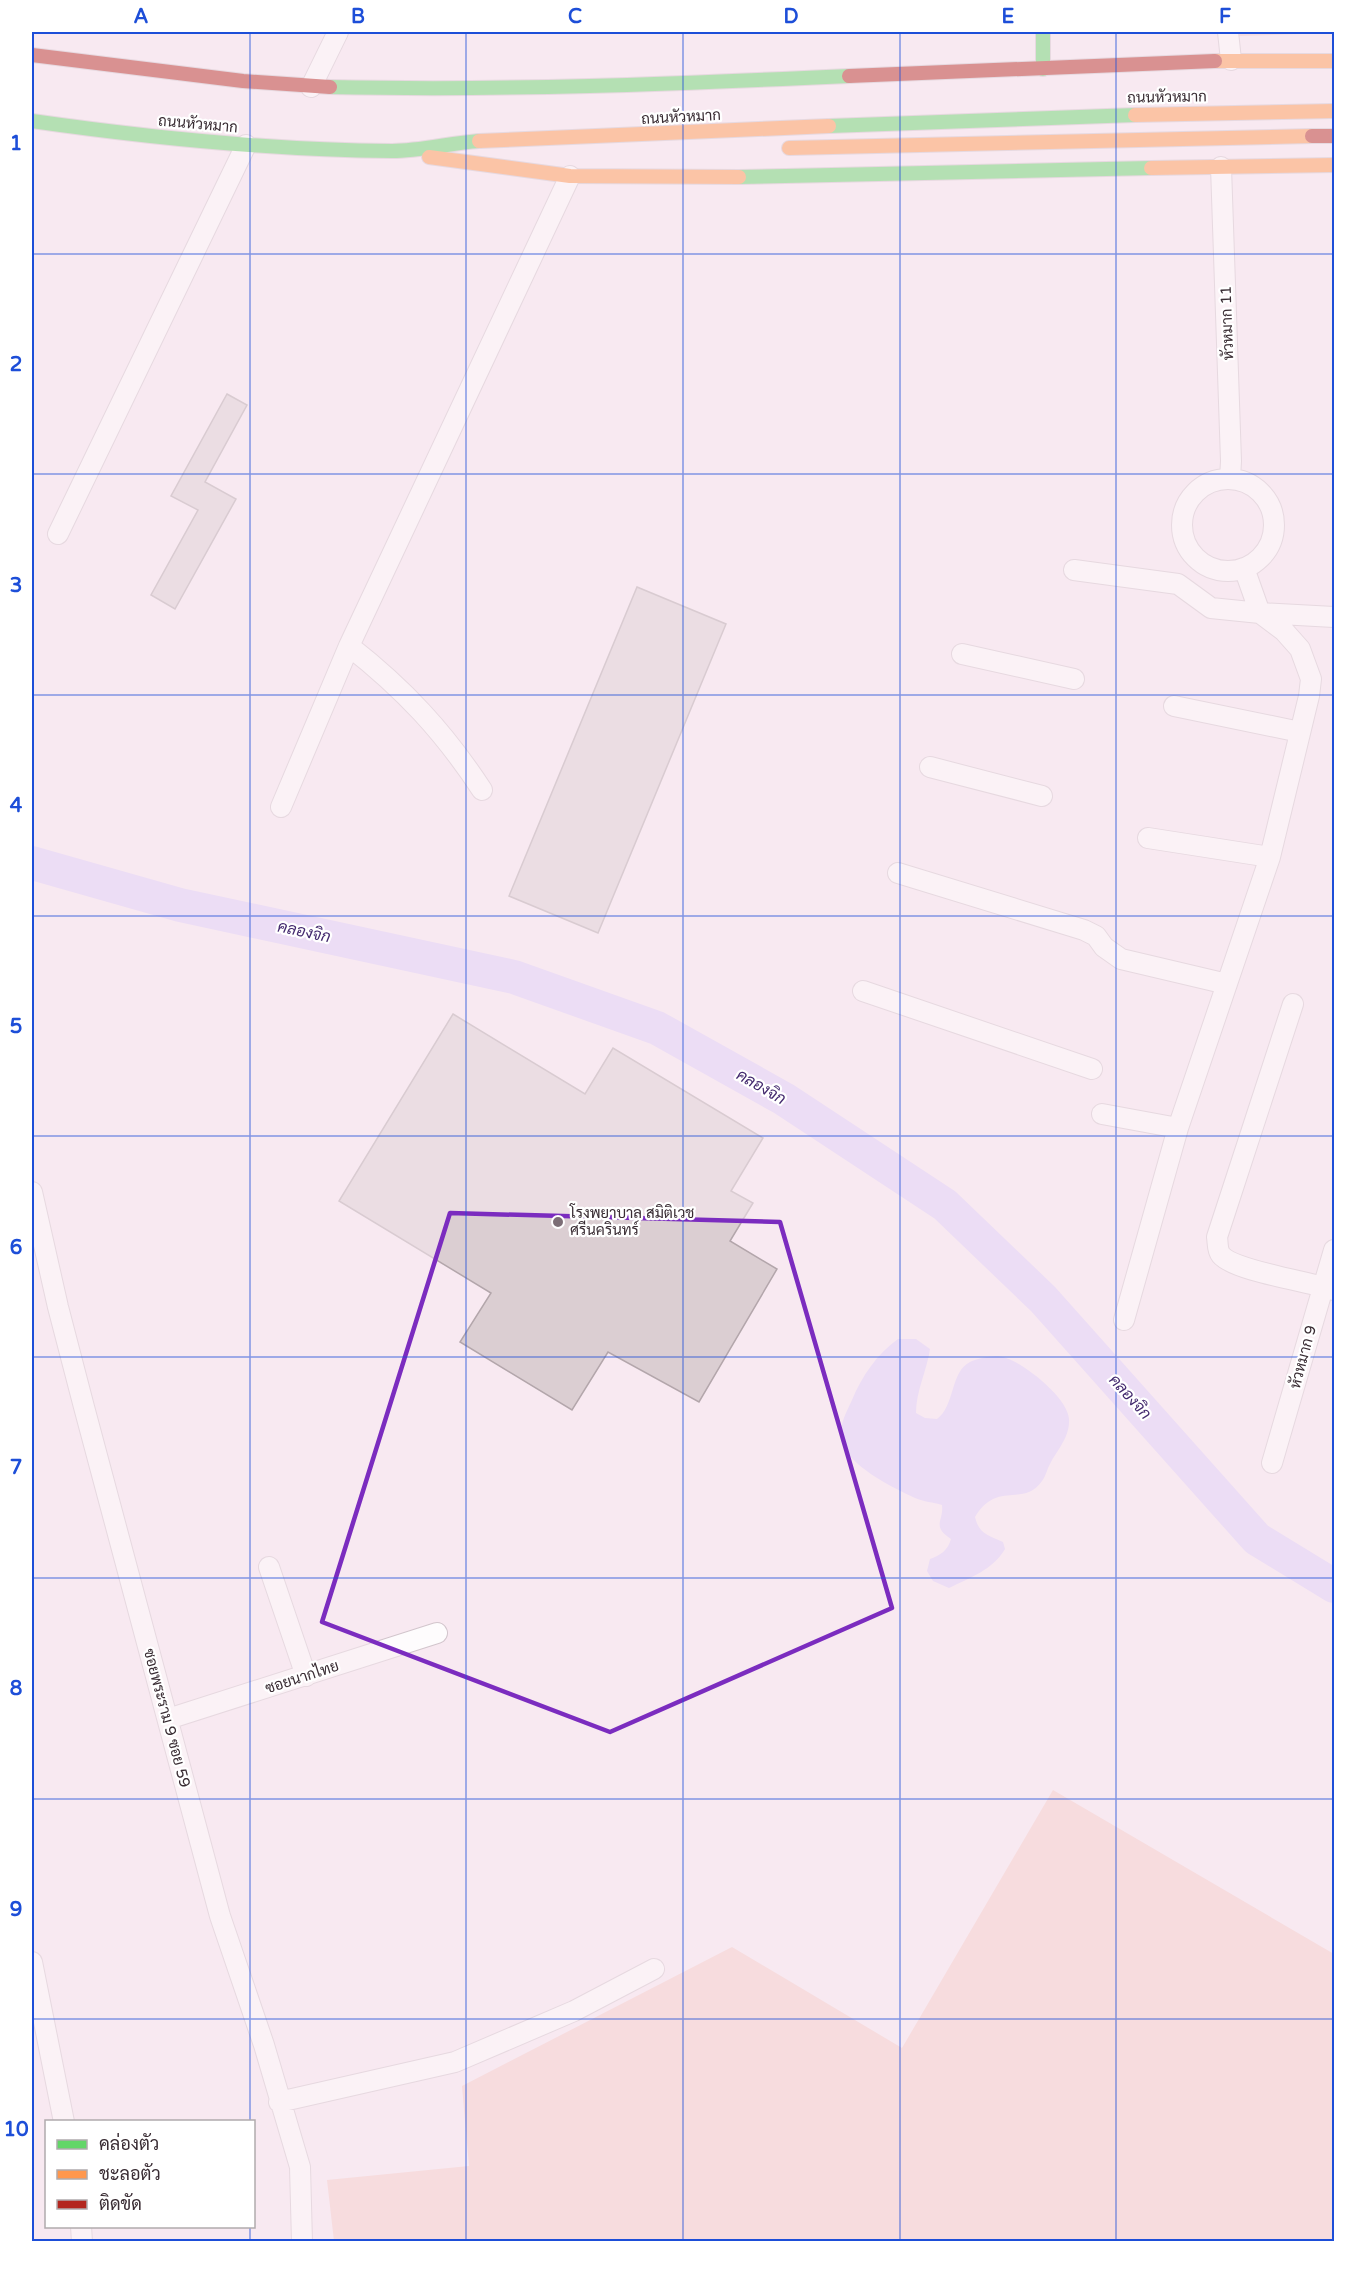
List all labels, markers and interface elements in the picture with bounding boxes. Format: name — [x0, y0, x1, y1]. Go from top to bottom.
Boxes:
text: A — [134, 5, 149, 29]
text: B — [351, 5, 365, 29]
text: C — [568, 5, 582, 29]
text: D — [783, 5, 799, 29]
text: E — [1002, 5, 1015, 29]
text: F — [1219, 5, 1231, 29]
street label: ถนนหัวหมาก — [1127, 87, 1207, 107]
street label: ถนนหัวหมาก — [641, 106, 721, 128]
street label: ถนนหัวหมาก — [158, 112, 238, 136]
text: 1 — [10, 132, 22, 156]
street label: หัวหมาก 11 — [1217, 285, 1237, 361]
text: 2 — [10, 353, 22, 377]
text: 3 — [10, 574, 22, 598]
text: 4 — [10, 794, 23, 818]
water label: คลองจิก — [276, 917, 332, 947]
text: 5 — [10, 1015, 22, 1039]
water label: คลองจิก — [733, 1065, 789, 1109]
place label: โรงพยาบาล สมิติเวช ศรีนครินทร์ — [569, 1203, 694, 1239]
marker: โรงพยาบาล สมิติเวช ศรีนครินทร์ — [551, 1215, 565, 1229]
text: 6 — [10, 1236, 22, 1260]
street label: หัวหมาก 9 — [1286, 1323, 1320, 1391]
water label: คลองจิก — [1105, 1370, 1155, 1424]
text: 7 — [10, 1456, 22, 1480]
street label: ซอยพระราม 9 ซอย 59 — [140, 1647, 194, 1789]
street label: ซอยนากไทย — [263, 1656, 341, 1697]
text: 8 — [10, 1677, 22, 1701]
text: 9 — [10, 1898, 22, 1922]
text: 10 — [3, 2118, 29, 2142]
legend — [45, 2120, 255, 2228]
text: คล่องตัว — [99, 2132, 159, 2155]
text: ชะลอตัว — [99, 2163, 161, 2185]
text: ติดขัด — [99, 2193, 142, 2215]

